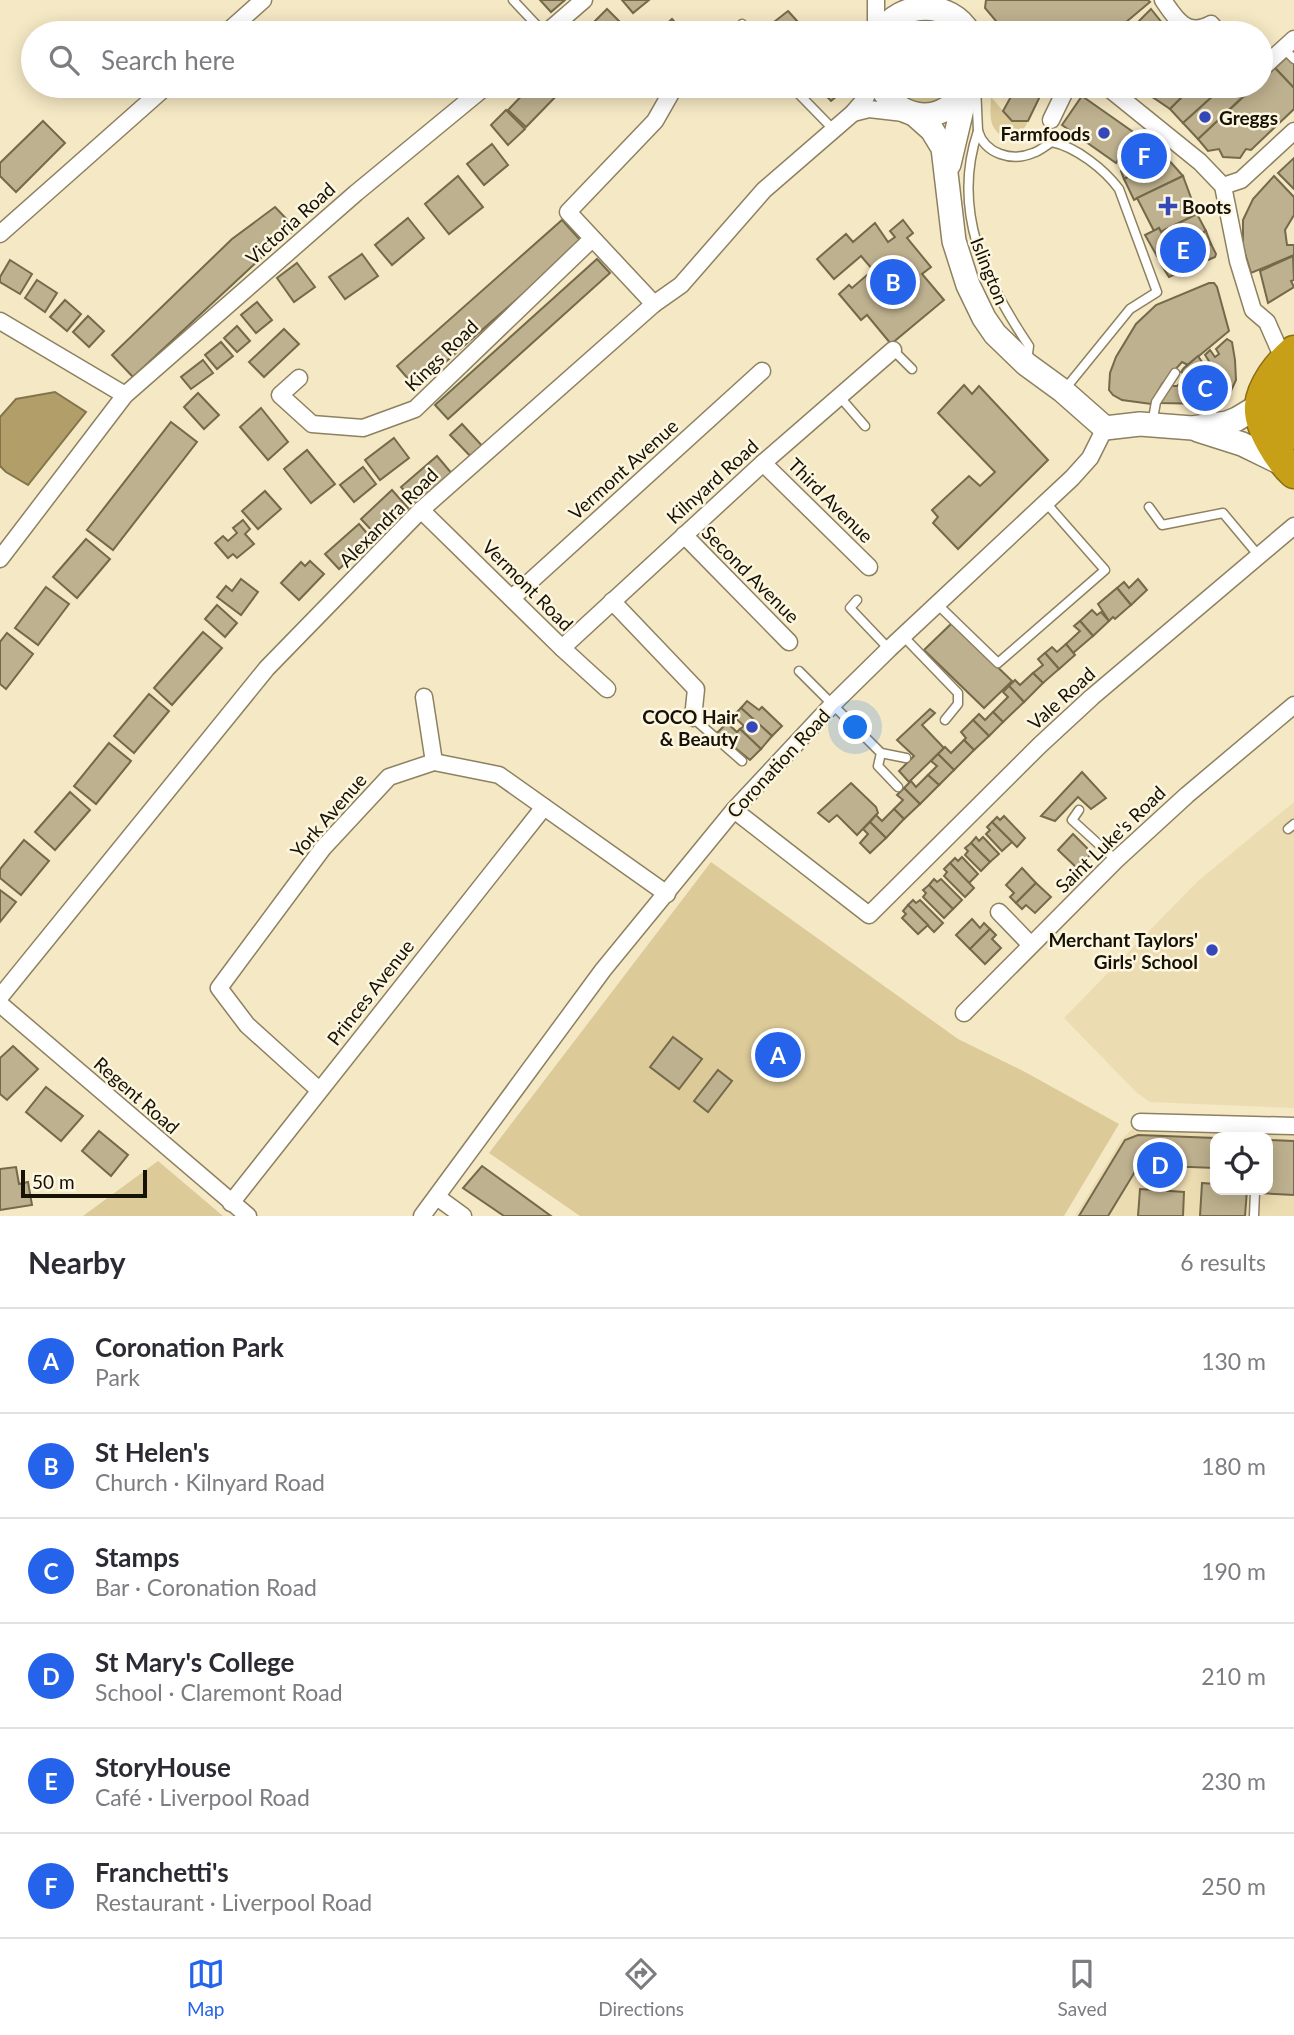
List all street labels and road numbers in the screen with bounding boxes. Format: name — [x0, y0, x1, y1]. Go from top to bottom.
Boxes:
street label: Victoria Road — [241, 177, 339, 269]
street label: Islington — [966, 234, 1014, 308]
street label: Kings Road — [400, 314, 482, 396]
street label: Vermont Avenue — [564, 414, 682, 524]
street label: Kilnyard Road — [661, 434, 763, 528]
street label: Third Avenue — [784, 453, 878, 547]
street label: Alexandra Road — [334, 463, 442, 571]
street label: Second Avenue — [697, 520, 805, 628]
street label: Vermont Road — [478, 535, 578, 635]
street label: Vale Road — [1023, 662, 1099, 734]
street label: Coronation Road — [722, 704, 834, 822]
street label: York Avenue — [285, 768, 371, 862]
street label: Saint Luke's Road — [1050, 781, 1170, 897]
street label: Princes Avenue — [322, 935, 418, 1049]
street label: Regent Road — [90, 1052, 184, 1138]

